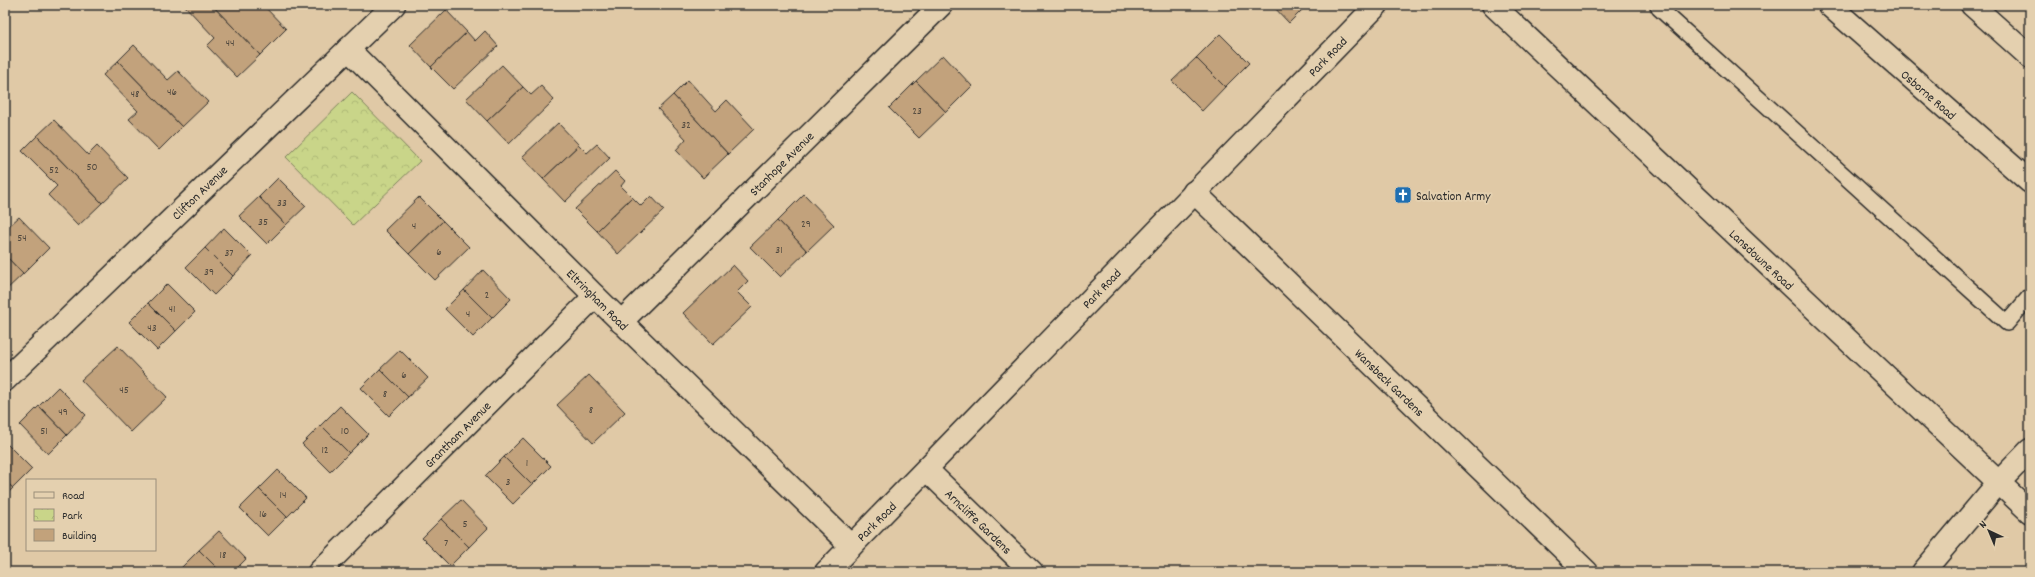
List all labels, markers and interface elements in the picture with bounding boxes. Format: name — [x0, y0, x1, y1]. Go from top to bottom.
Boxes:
street label: Park Road — [1305, 33, 1353, 82]
house number: 44 — [225, 36, 235, 52]
street label: Osborne Road — [1895, 66, 1959, 125]
house number: 46 — [167, 85, 177, 101]
house number: 48 — [131, 87, 139, 103]
house number: 23 — [912, 104, 922, 120]
house number: 32 — [681, 118, 691, 134]
street label: Stanhope Avenue — [746, 128, 820, 201]
house number: 50 — [86, 160, 98, 176]
street label: Clifton Avenue — [168, 162, 233, 226]
house number: 52 — [49, 163, 59, 179]
church icon: Salvation Army — [1393, 185, 1413, 205]
place label: Salvation Army — [1416, 188, 1491, 207]
house number: 33 — [277, 196, 287, 212]
house number: 35 — [258, 215, 268, 231]
house number: 29 — [801, 217, 811, 233]
house number: 4 — [412, 219, 416, 235]
street label: Lansdowne Road — [1724, 226, 1797, 296]
house number: 54 — [17, 231, 27, 247]
house number: 31 — [775, 243, 783, 259]
house number: 6 — [436, 245, 442, 261]
house number: 37 — [224, 246, 234, 262]
house number: 39 — [204, 265, 214, 281]
street label: Eltringham Road — [561, 265, 632, 336]
street label: Park Road — [1079, 265, 1127, 314]
house number: 2 — [485, 288, 490, 304]
house number: 41 — [169, 302, 175, 318]
house number: 4 — [466, 307, 470, 323]
house number: 43 — [147, 321, 157, 337]
street label: Wansbeck Gardens — [1349, 345, 1427, 422]
house number: 6 — [401, 368, 407, 384]
house number: 45 — [119, 383, 129, 399]
house number: 8 — [383, 387, 387, 403]
street label: Grantham Avenue — [421, 398, 497, 474]
house number: 8 — [589, 403, 593, 419]
house number: 49 — [58, 405, 68, 421]
house number: 51 — [40, 424, 48, 440]
house number: 10 — [341, 424, 349, 440]
house number: 12 — [321, 443, 329, 459]
house number: 1 — [526, 456, 528, 472]
house number: 3 — [506, 475, 511, 491]
legend — [26, 479, 156, 551]
street label: Arncliffe Gardens — [939, 486, 1015, 560]
text: Road — [62, 488, 84, 505]
house number: 14 — [280, 488, 286, 504]
street label: Park Road — [854, 499, 902, 547]
house number: 16 — [259, 507, 267, 523]
text: Park — [62, 508, 83, 525]
north arrow — [1969, 511, 2009, 551]
house number: 5 — [462, 517, 468, 533]
text: N — [1976, 517, 1991, 533]
text: Building — [62, 528, 97, 545]
house number: 7 — [444, 536, 448, 552]
house number: 18 — [220, 548, 226, 564]

